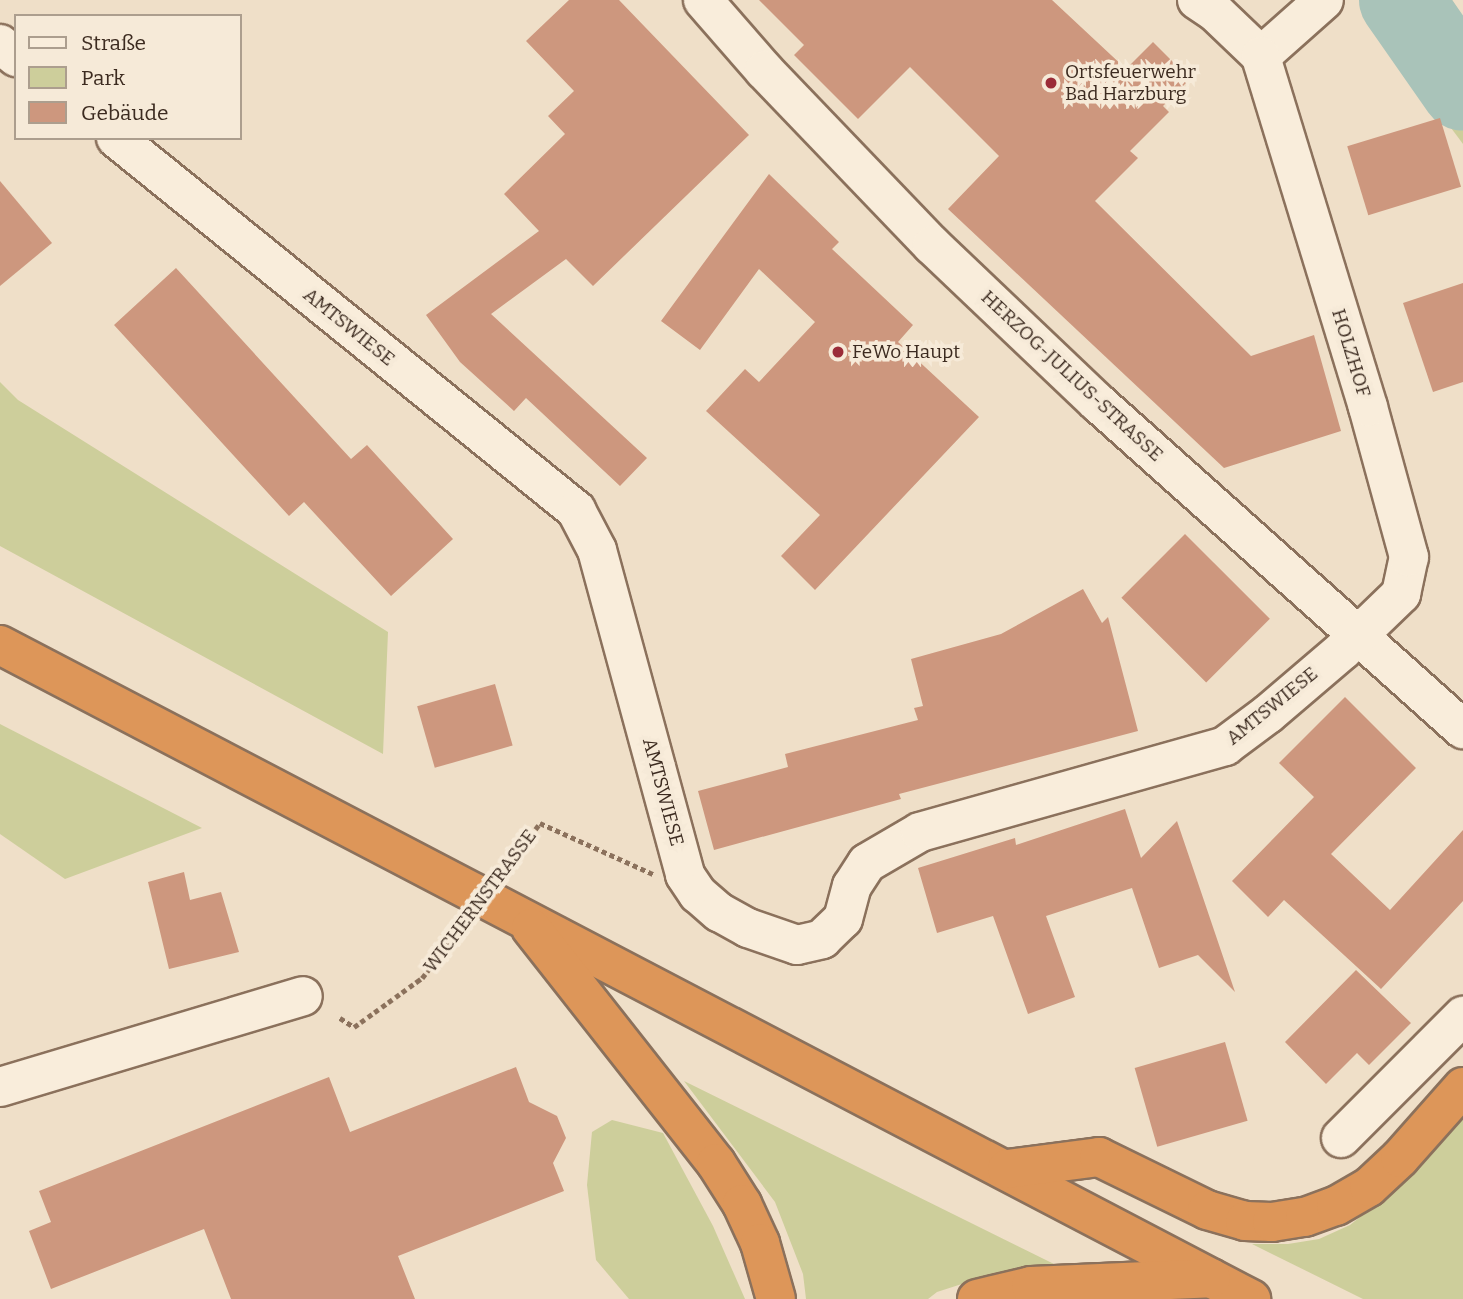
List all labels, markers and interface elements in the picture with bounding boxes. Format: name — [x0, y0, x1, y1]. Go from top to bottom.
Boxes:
legend — [14, 14, 242, 140]
text: Straße — [81, 30, 146, 56]
place label: Ortsfeuerwehr Bad Harzburg — [1065, 61, 1196, 105]
text: Park — [81, 65, 125, 91]
marker: Ortsfeuerwehr Bad Harzburg — [1043, 75, 1059, 91]
text: Gebäude — [81, 100, 169, 126]
street label: AMTSWIESE — [299, 283, 399, 371]
street label: HERZOG-JULIUS-STRASSE — [976, 286, 1168, 466]
street label: HOLZHOF — [1327, 306, 1375, 400]
place label: FeWo Haupt — [852, 341, 960, 363]
marker: FeWo Haupt — [830, 344, 846, 360]
street label: AMTSWIESE — [1222, 662, 1322, 750]
street label: AMTSWIESE — [638, 736, 688, 848]
street label: WICHERNSTRASSE — [419, 825, 541, 977]

